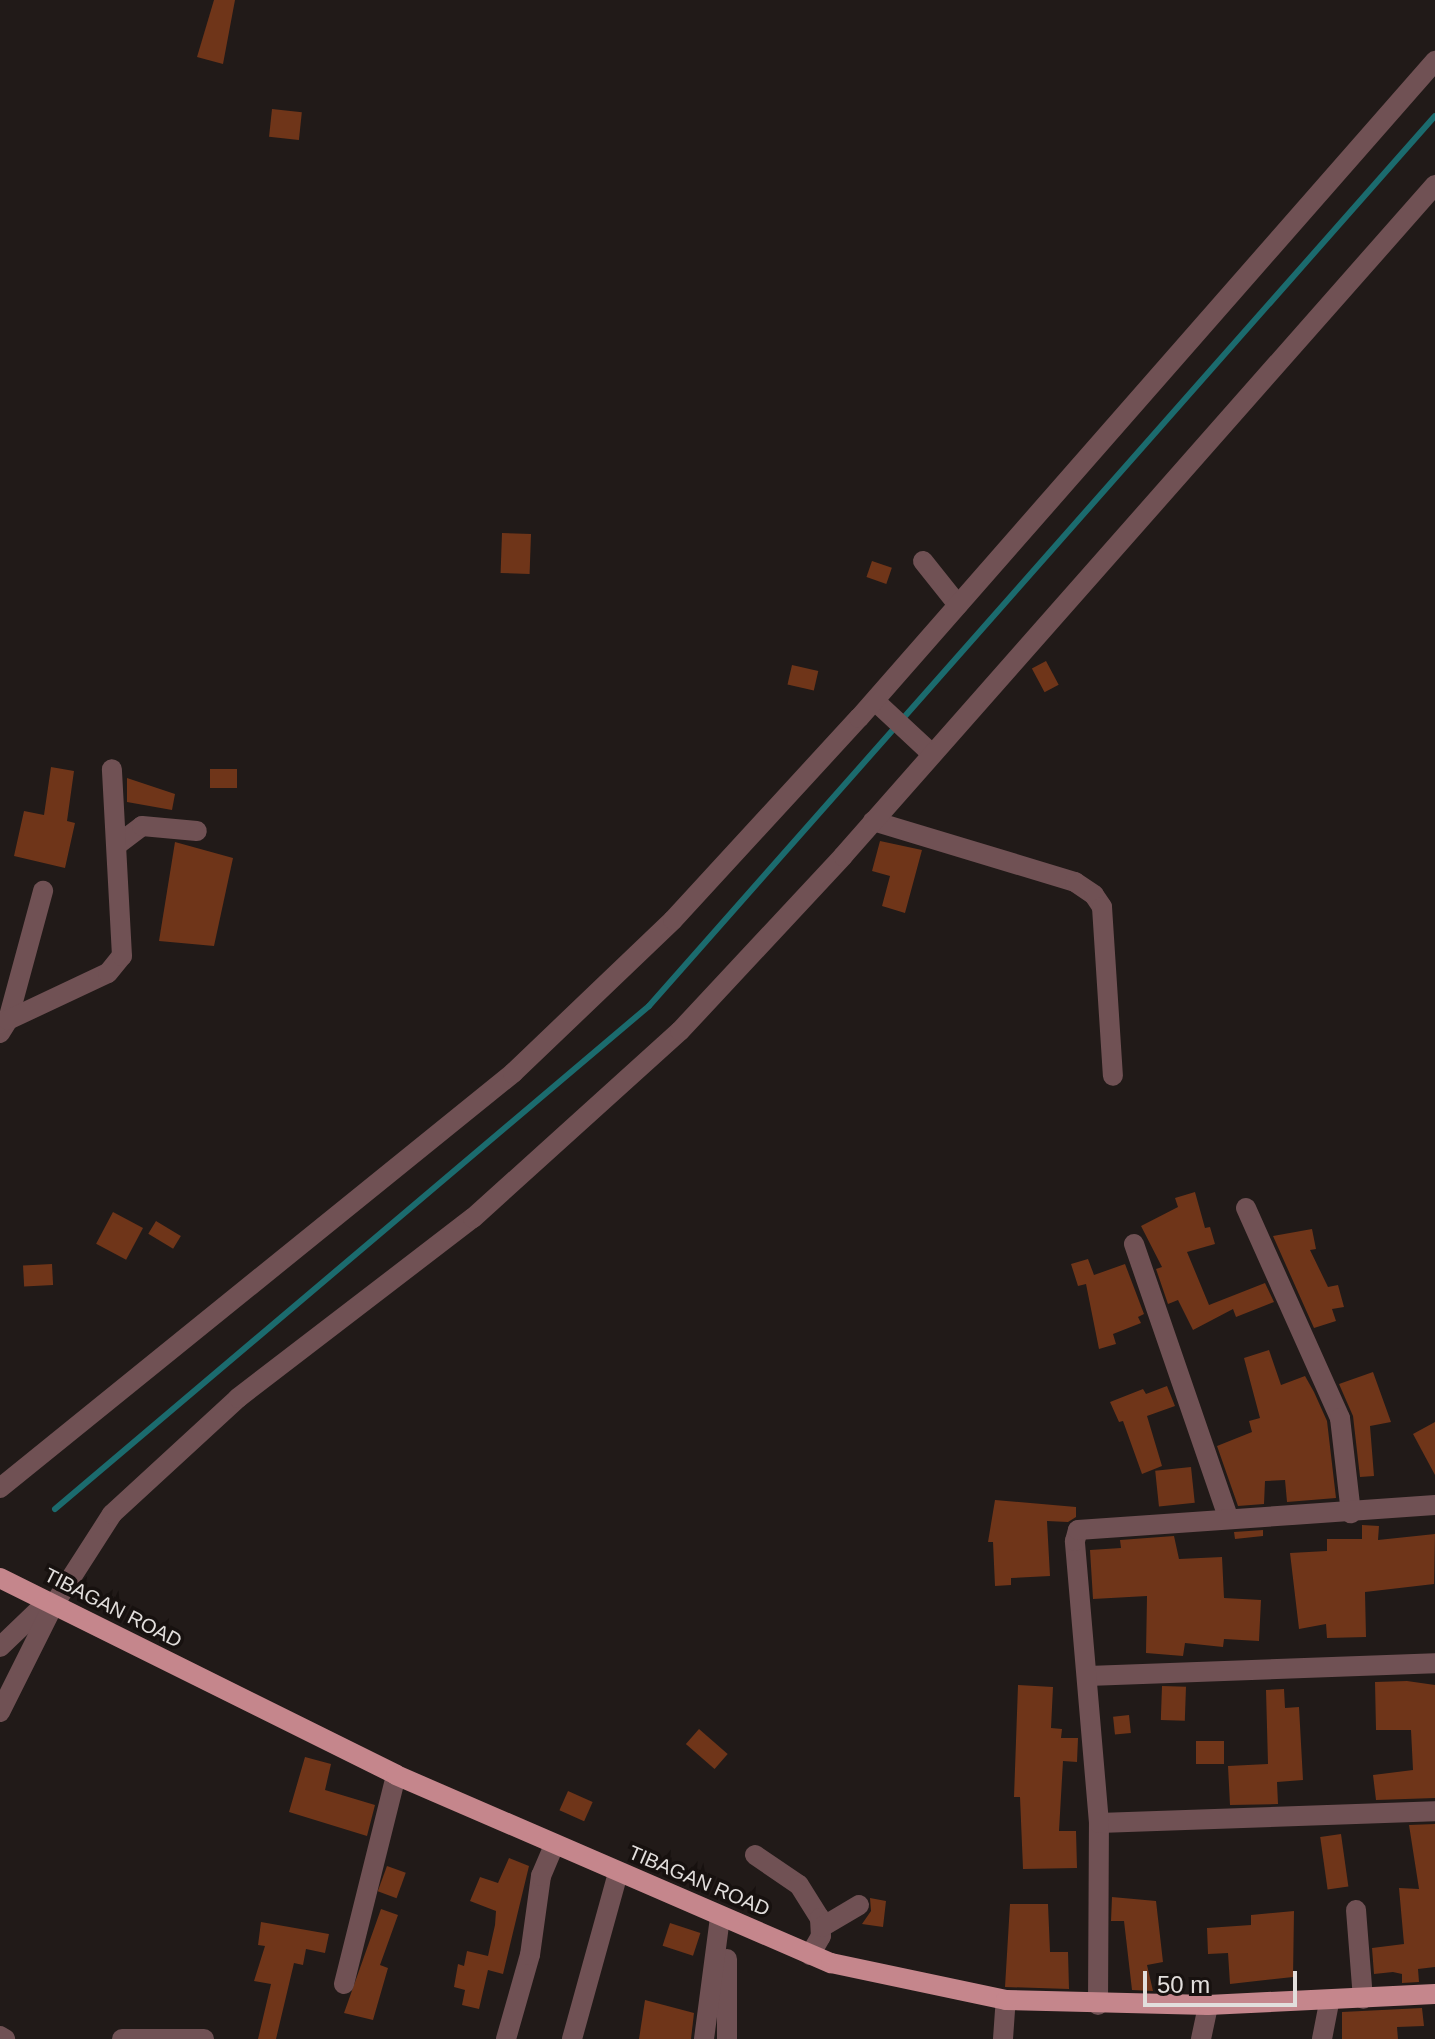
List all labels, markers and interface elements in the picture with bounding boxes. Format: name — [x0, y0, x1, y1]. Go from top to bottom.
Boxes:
street label: TIBAGAN ROAD — [40, 1563, 186, 1653]
street label: TIBAGAN ROAD — [625, 1840, 773, 1922]
scale bar — [1147, 1955, 1301, 2005]
text: 50 m — [1157, 1971, 1210, 1998]

